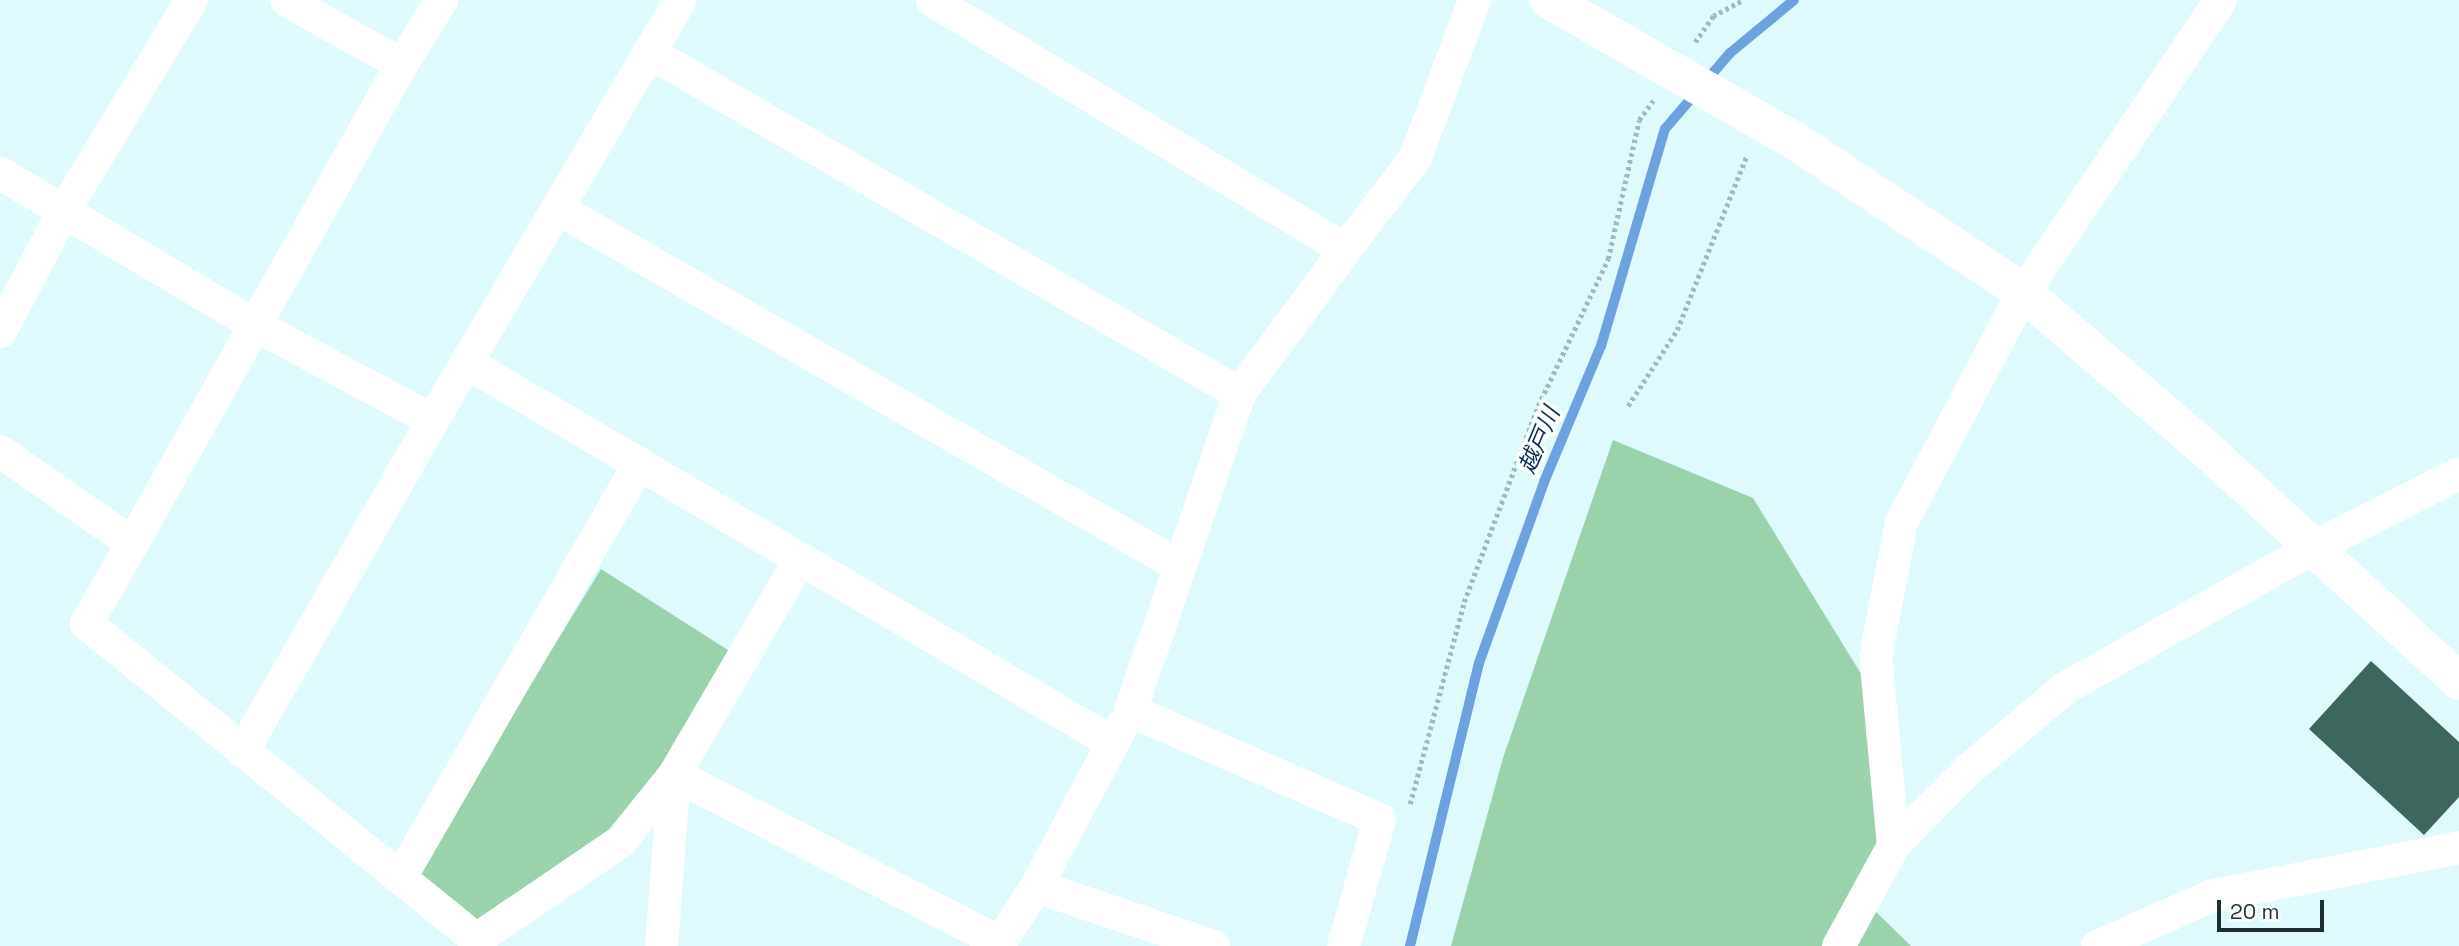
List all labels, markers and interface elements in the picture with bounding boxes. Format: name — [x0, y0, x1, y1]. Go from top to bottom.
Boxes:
water label: 越戸川 — [1513, 403, 1565, 477]
scale bar — [2221, 886, 2328, 930]
text: 20 m — [2230, 898, 2280, 925]

